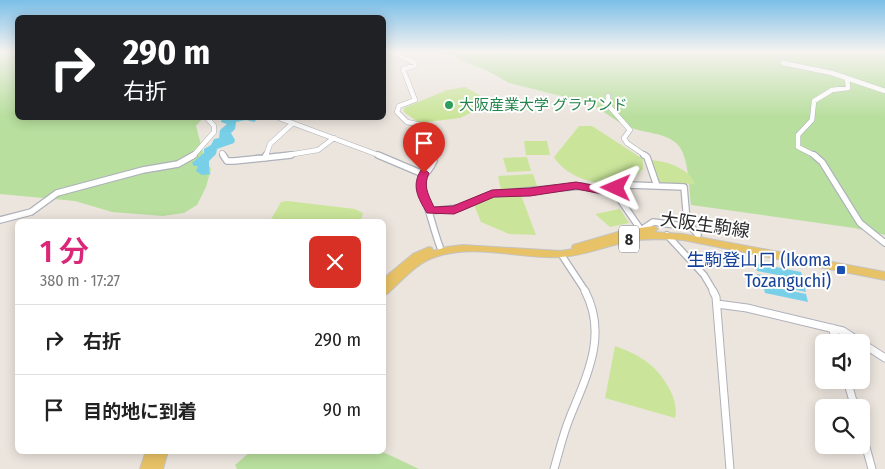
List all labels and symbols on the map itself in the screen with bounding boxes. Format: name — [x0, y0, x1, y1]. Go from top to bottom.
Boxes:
place label: 大阪産業大学 グラウンド — [459, 96, 628, 114]
marker: 大阪産業大学 グラウンド — [443, 99, 455, 111]
pin — [403, 122, 445, 173]
position arrow — [589, 161, 641, 213]
street label: 大阪生駒線 — [659, 208, 751, 242]
road number: 8 — [619, 225, 639, 252]
place label: 生駒登山口 (Ikoma Tozanguchi) — [686, 249, 831, 292]
marker: 生駒登山口 (Ikoma Tozanguchi) — [835, 264, 847, 276]

